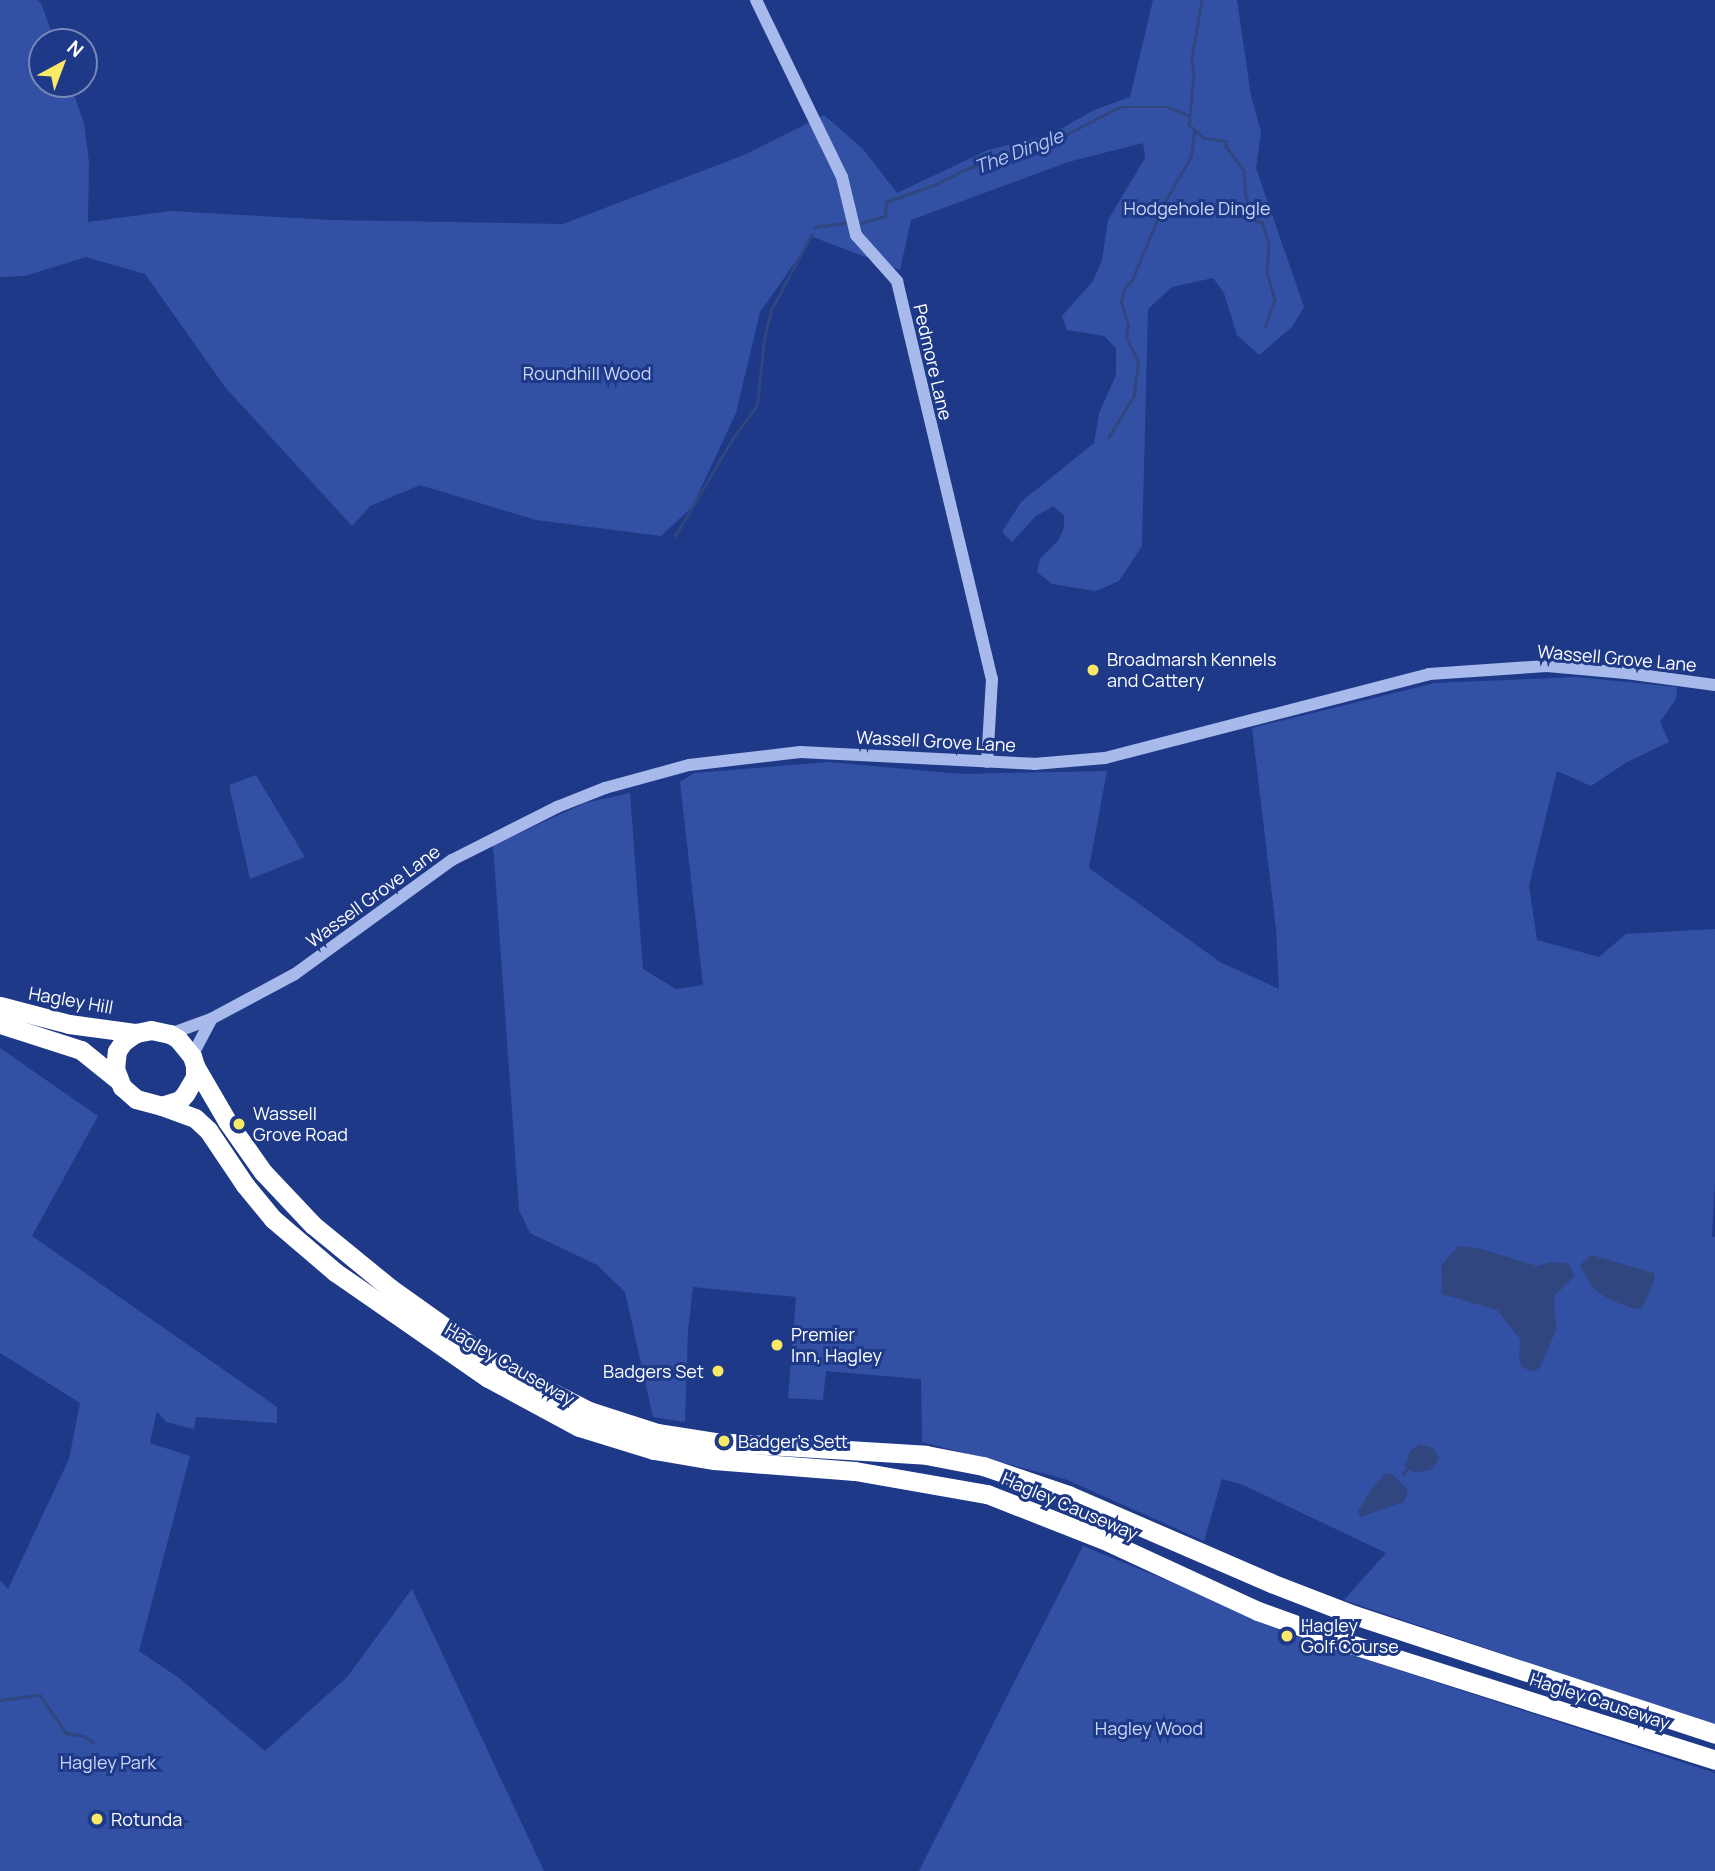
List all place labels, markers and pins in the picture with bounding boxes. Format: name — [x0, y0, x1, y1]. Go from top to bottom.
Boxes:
place label: Broadmarsh Kennels and Cattery — [1107, 649, 1276, 692]
marker: Broadmarsh Kennels and Cattery — [1085, 662, 1101, 678]
place label: Wassell Grove Road — [253, 1103, 348, 1146]
marker: Wassell Grove Road — [231, 1116, 247, 1132]
place label: Premier Inn, Hagley — [791, 1324, 882, 1366]
marker: Premier Inn, Hagley — [769, 1337, 785, 1353]
place label: Badgers Set — [603, 1360, 704, 1382]
marker: Badgers Set — [710, 1363, 726, 1379]
place label: Badger's Sett — [738, 1430, 848, 1452]
marker: Badger's Sett — [716, 1433, 732, 1449]
place label: Hagley Golf Course — [1301, 1615, 1399, 1658]
marker: Hagley Golf Course — [1279, 1628, 1295, 1644]
place label: Rotunda — [111, 1808, 182, 1830]
marker: Rotunda — [89, 1811, 105, 1827]

